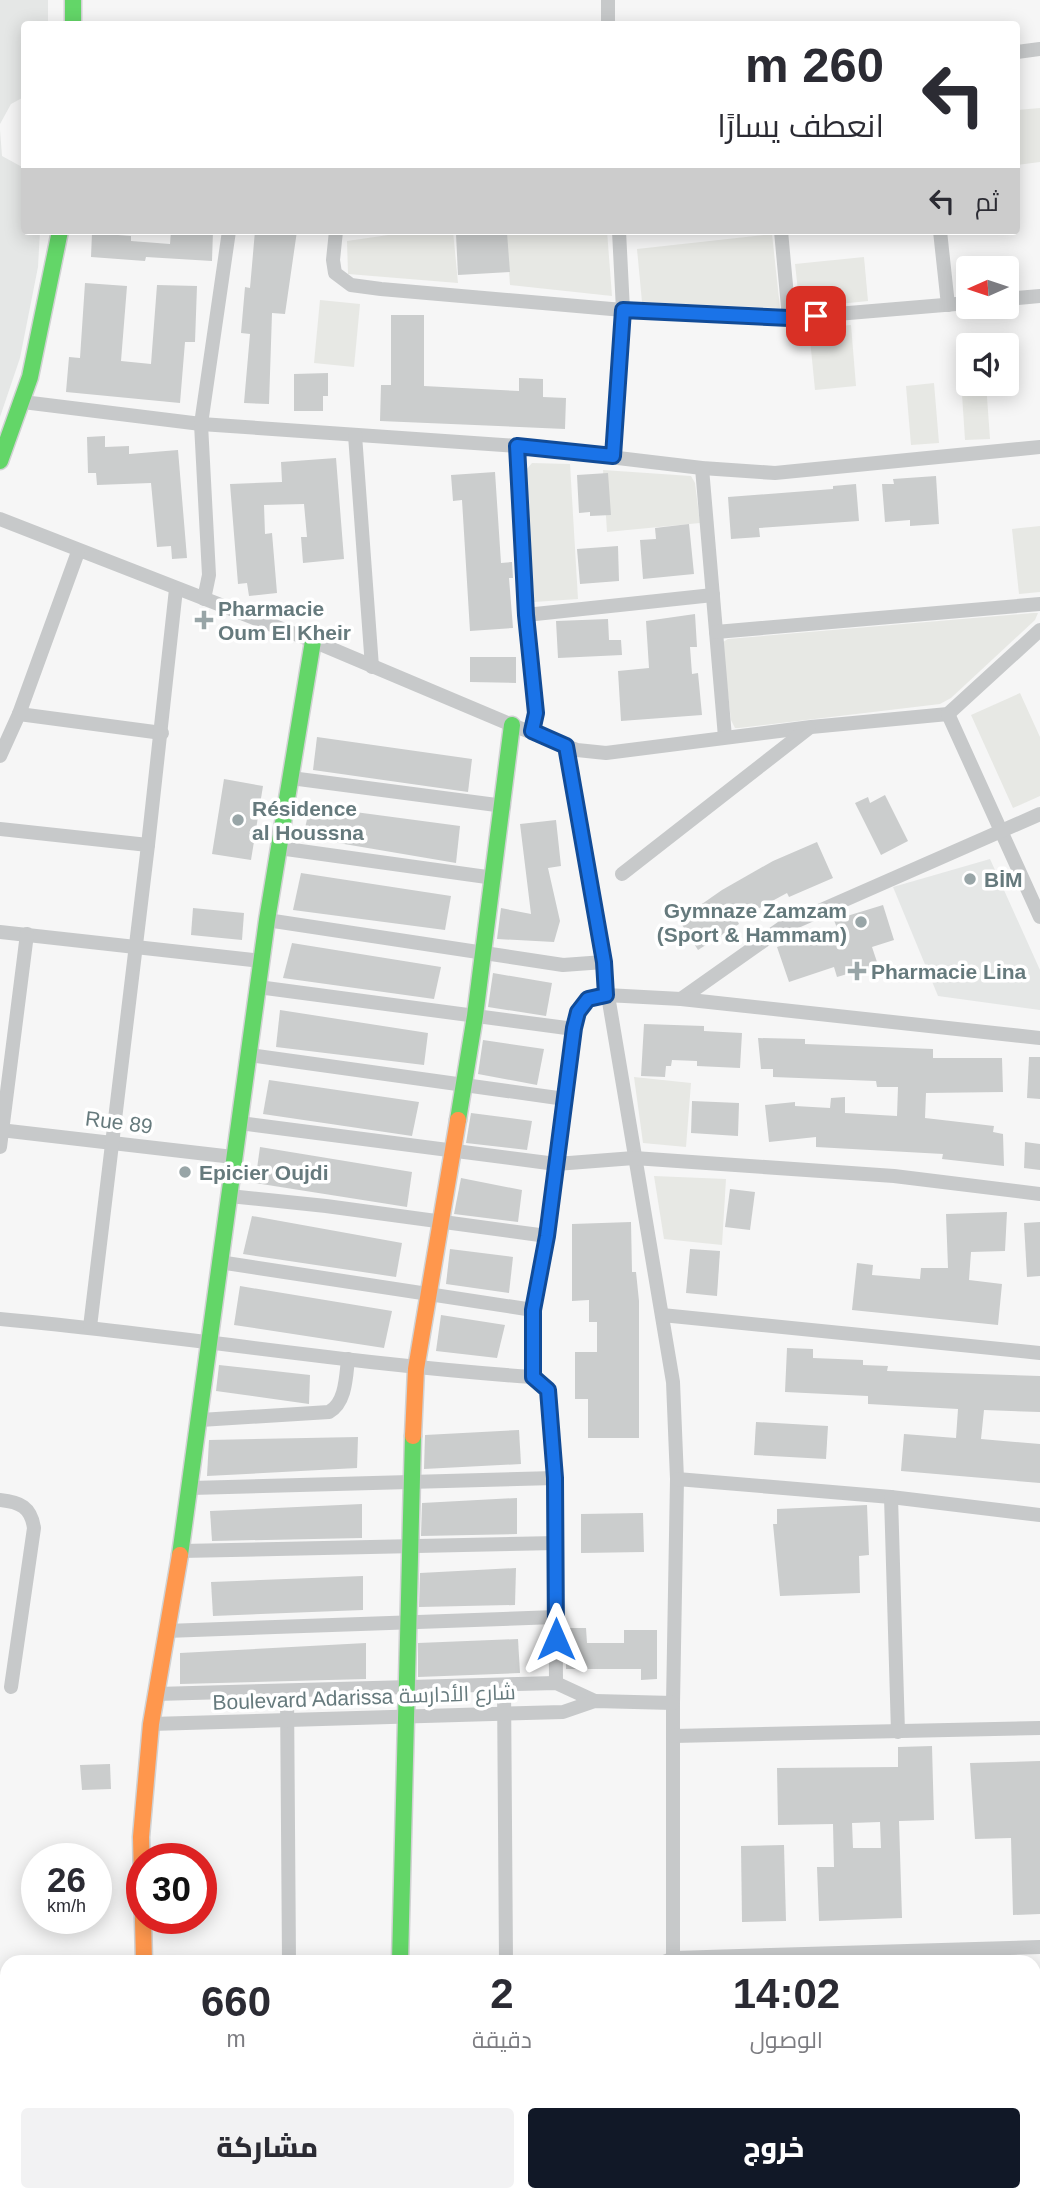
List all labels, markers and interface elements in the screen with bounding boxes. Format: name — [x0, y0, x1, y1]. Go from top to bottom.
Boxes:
text: 260 m — [745, 38, 884, 92]
icon: left — [908, 49, 999, 140]
text: انعطف يسارًا — [717, 108, 884, 144]
icon: left — [923, 182, 961, 220]
text: ثم — [975, 187, 999, 217]
north arrow — [956, 256, 1018, 318]
map controls — [956, 256, 1019, 396]
pin — [786, 286, 846, 346]
icon: arrive — [797, 297, 835, 335]
button: sound — [956, 333, 1019, 396]
place label: Pharmacie Oum El Kheir — [218, 597, 351, 644]
marker: Pharmacie Oum El Kheir — [196, 612, 212, 628]
place label: Résidence al Houssna — [252, 797, 364, 844]
marker: Résidence al Houssna — [230, 812, 246, 828]
place label: BİM — [984, 868, 1023, 891]
marker: BİM — [962, 871, 978, 887]
place label: Gymnaze Zamzam (Sport & Hammam) — [657, 899, 847, 946]
marker: Gymnaze Zamzam (Sport & Hammam) — [853, 914, 869, 930]
place label: Pharmacie Lina — [871, 960, 1027, 983]
marker: Pharmacie Lina — [849, 963, 865, 979]
street label: Rue 89 — [84, 1106, 154, 1138]
place label: Epicier Oujdi — [199, 1161, 329, 1184]
marker: Epicier Oujdi — [177, 1164, 193, 1180]
position arrow — [519, 1602, 593, 1676]
street label: Boulevard Adarissa شارع الأدارسة — [212, 1680, 516, 1717]
speed limit sign: 30 — [126, 1843, 217, 1934]
text: 26 — [47, 1860, 86, 1899]
text: km/h — [47, 1896, 86, 1916]
text: 2 — [490, 1970, 514, 2017]
text: 14:02 — [733, 1970, 840, 2017]
text: 660 — [201, 1978, 271, 2025]
text: m — [226, 2026, 246, 2052]
text: دقيقة — [472, 2027, 532, 2053]
text: الوصول — [750, 2027, 823, 2053]
button: مشاركة — [21, 2108, 514, 2188]
button: خروج — [528, 2108, 1020, 2188]

